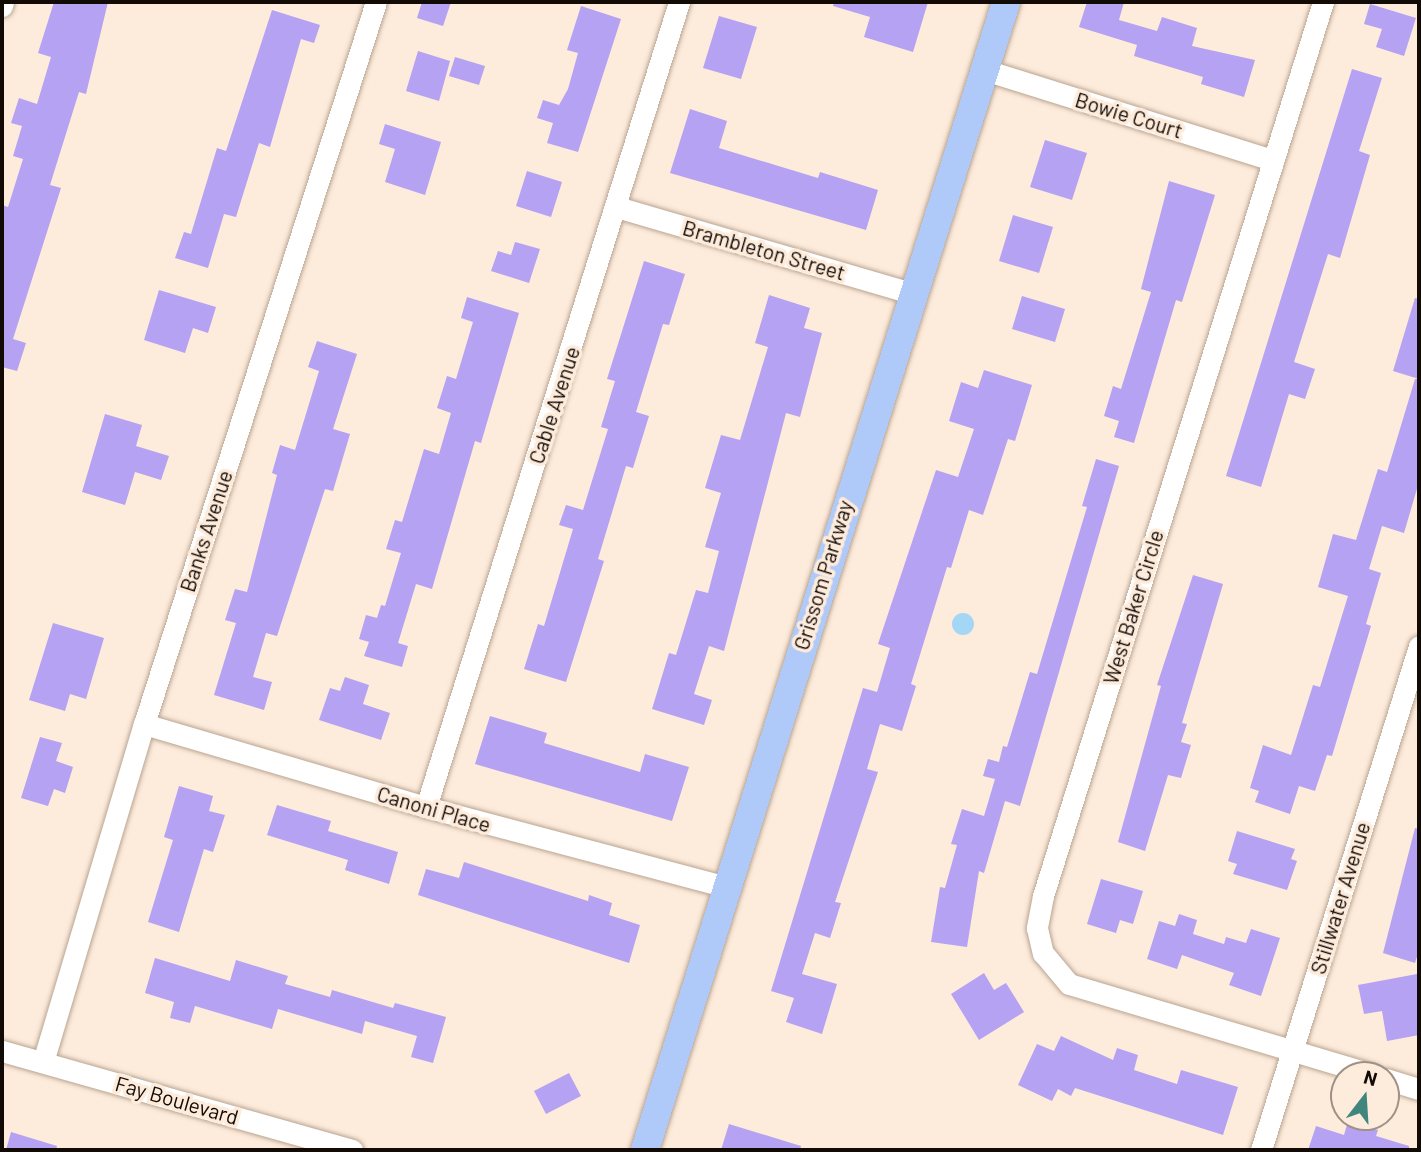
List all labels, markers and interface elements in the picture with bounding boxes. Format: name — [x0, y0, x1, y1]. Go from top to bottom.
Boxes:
street label: Bowie Court — [1072, 87, 1186, 143]
street label: Brambleton Street — [680, 215, 848, 285]
street label: Cable Avenue — [523, 343, 585, 467]
street label: Banks Avenue — [174, 467, 238, 595]
street label: Grissom Parkway — [788, 497, 858, 653]
street label: West Baker Circle — [1098, 527, 1168, 687]
street label: Canoni Place — [374, 781, 494, 837]
street label: Stillwater Avenue — [1305, 819, 1375, 977]
north arrow — [1330, 1061, 1400, 1131]
text: N — [1361, 1065, 1380, 1090]
street label: Fay Boulevard — [113, 1070, 241, 1130]

